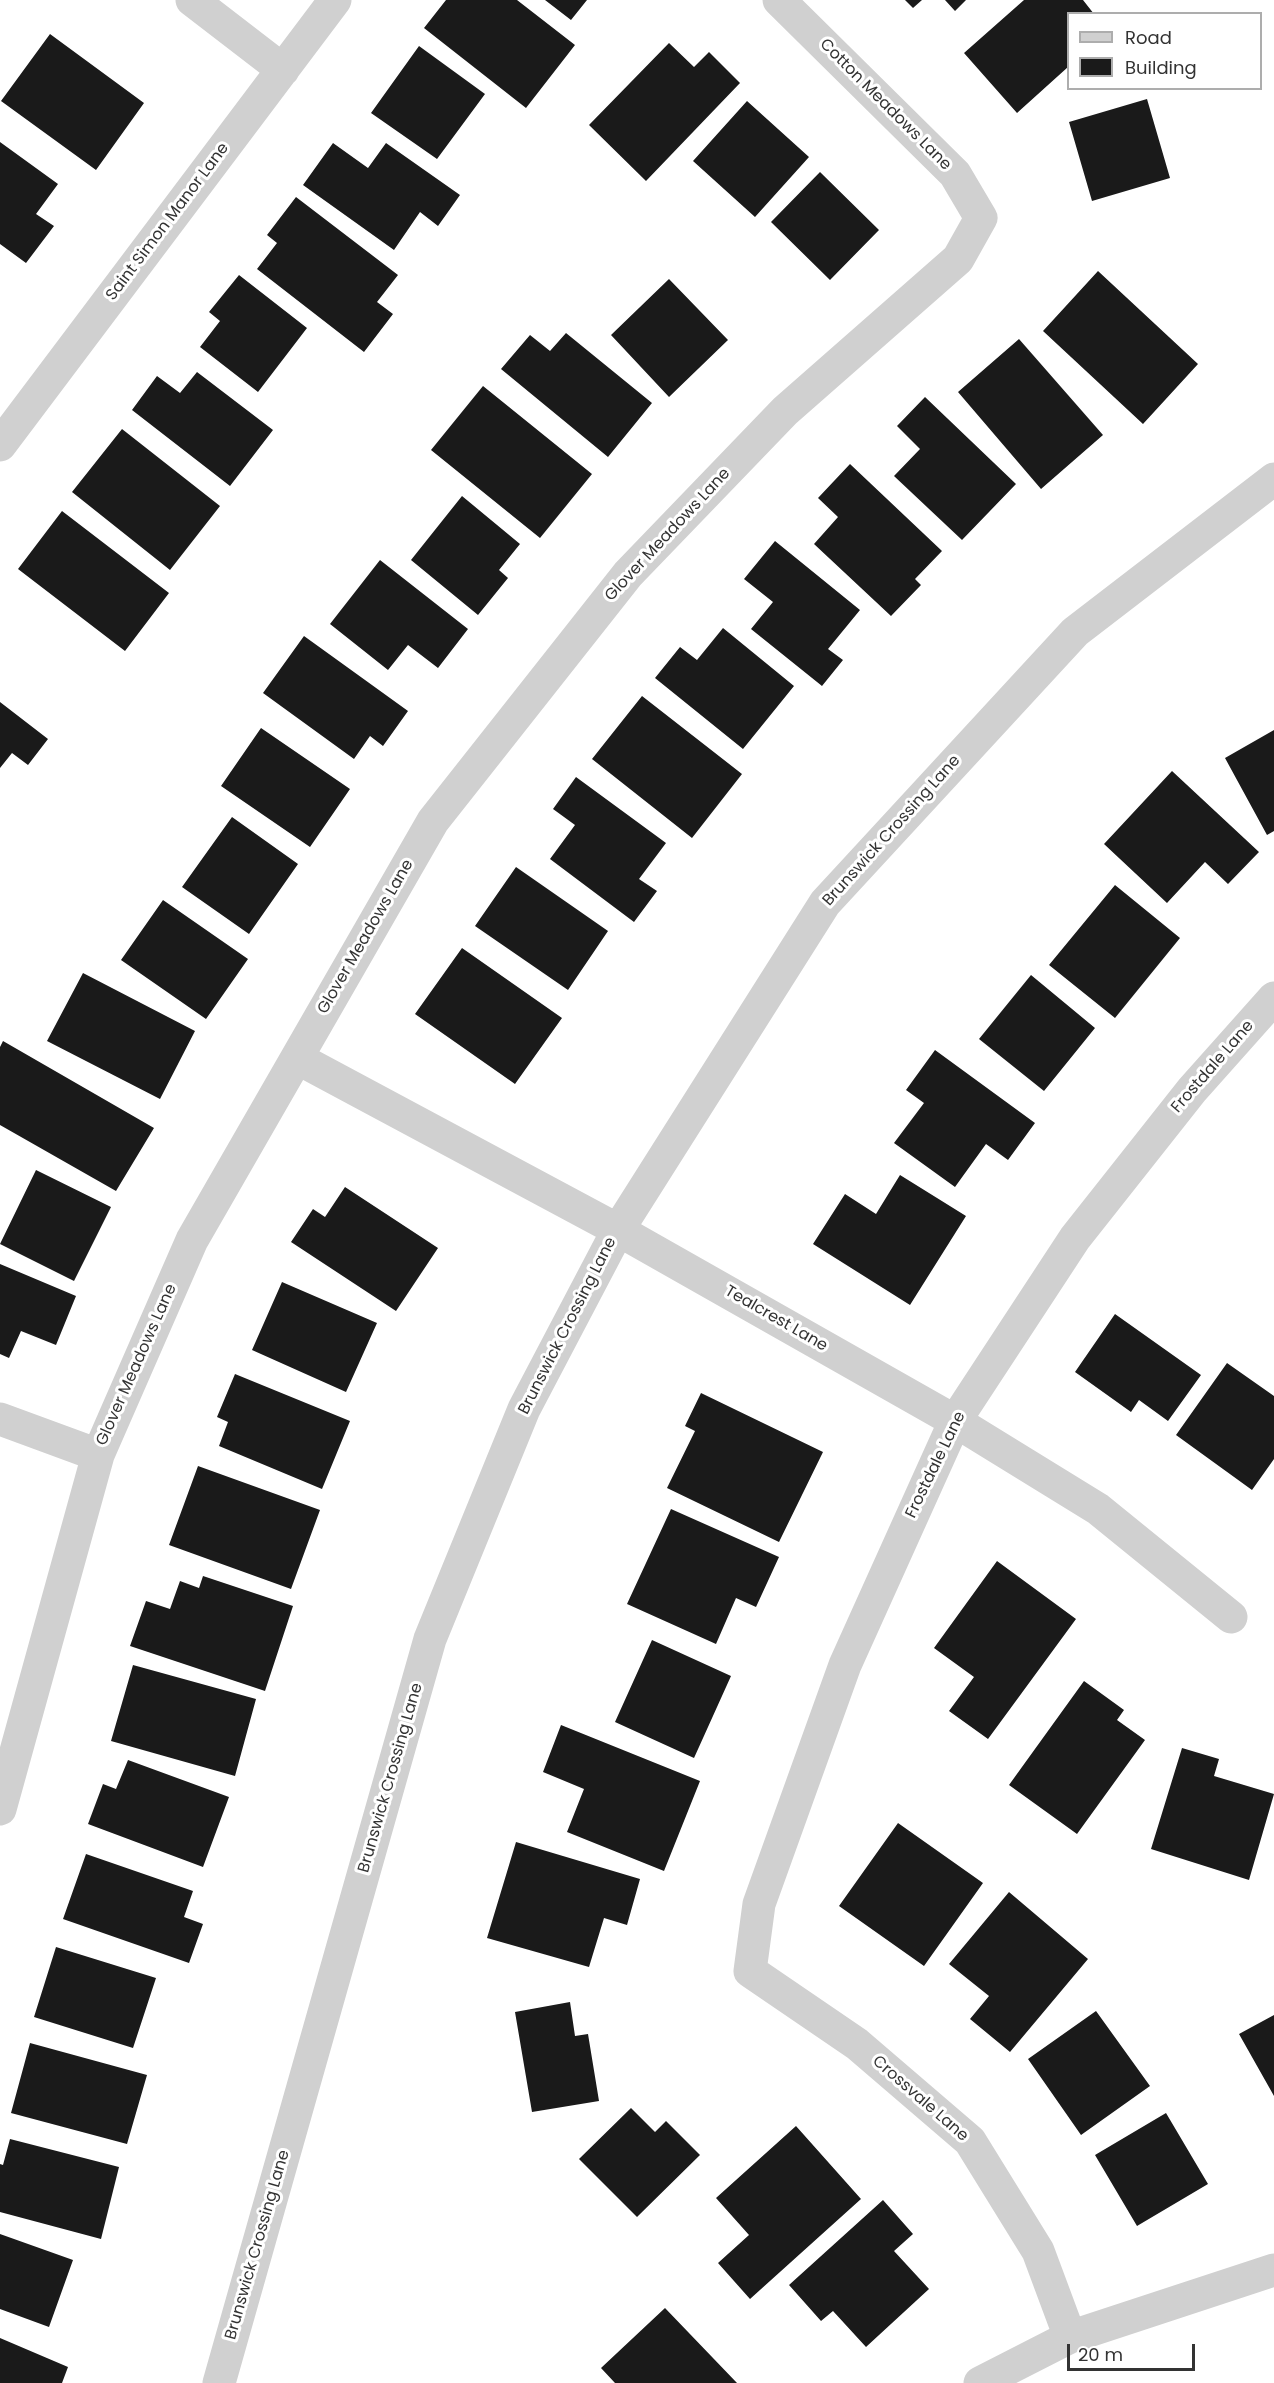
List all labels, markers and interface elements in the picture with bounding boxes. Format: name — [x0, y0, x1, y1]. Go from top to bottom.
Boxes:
legend — [1067, 12, 1262, 90]
text: Road — [1125, 25, 1172, 50]
street label: Cotton Meadows Lane — [815, 35, 955, 175]
text: Building — [1125, 55, 1197, 80]
street label: Saint Simon Manor Lane — [102, 139, 234, 305]
street label: Glover Meadows Lane — [601, 464, 735, 606]
street label: Brunswick Crossing Lane — [819, 752, 965, 910]
street label: Glover Meadows Lane — [314, 856, 418, 1018]
street label: Frostdale Lane — [1168, 1017, 1258, 1117]
street label: Brunswick Crossing Lane — [515, 1234, 621, 1418]
street label: Glover Meadows Lane — [93, 1281, 181, 1449]
street label: Tealcrest Lane — [721, 1282, 831, 1356]
street label: Frostdale Lane — [902, 1409, 970, 1521]
street label: Brunswick Crossing Lane — [355, 1681, 427, 1875]
street label: Crossvale Lane — [868, 2052, 972, 2146]
street label: Brunswick Crossing Lane — [222, 2148, 294, 2342]
scale bar — [1070, 2332, 1198, 2370]
text: 20 m — [1078, 2342, 1123, 2367]

